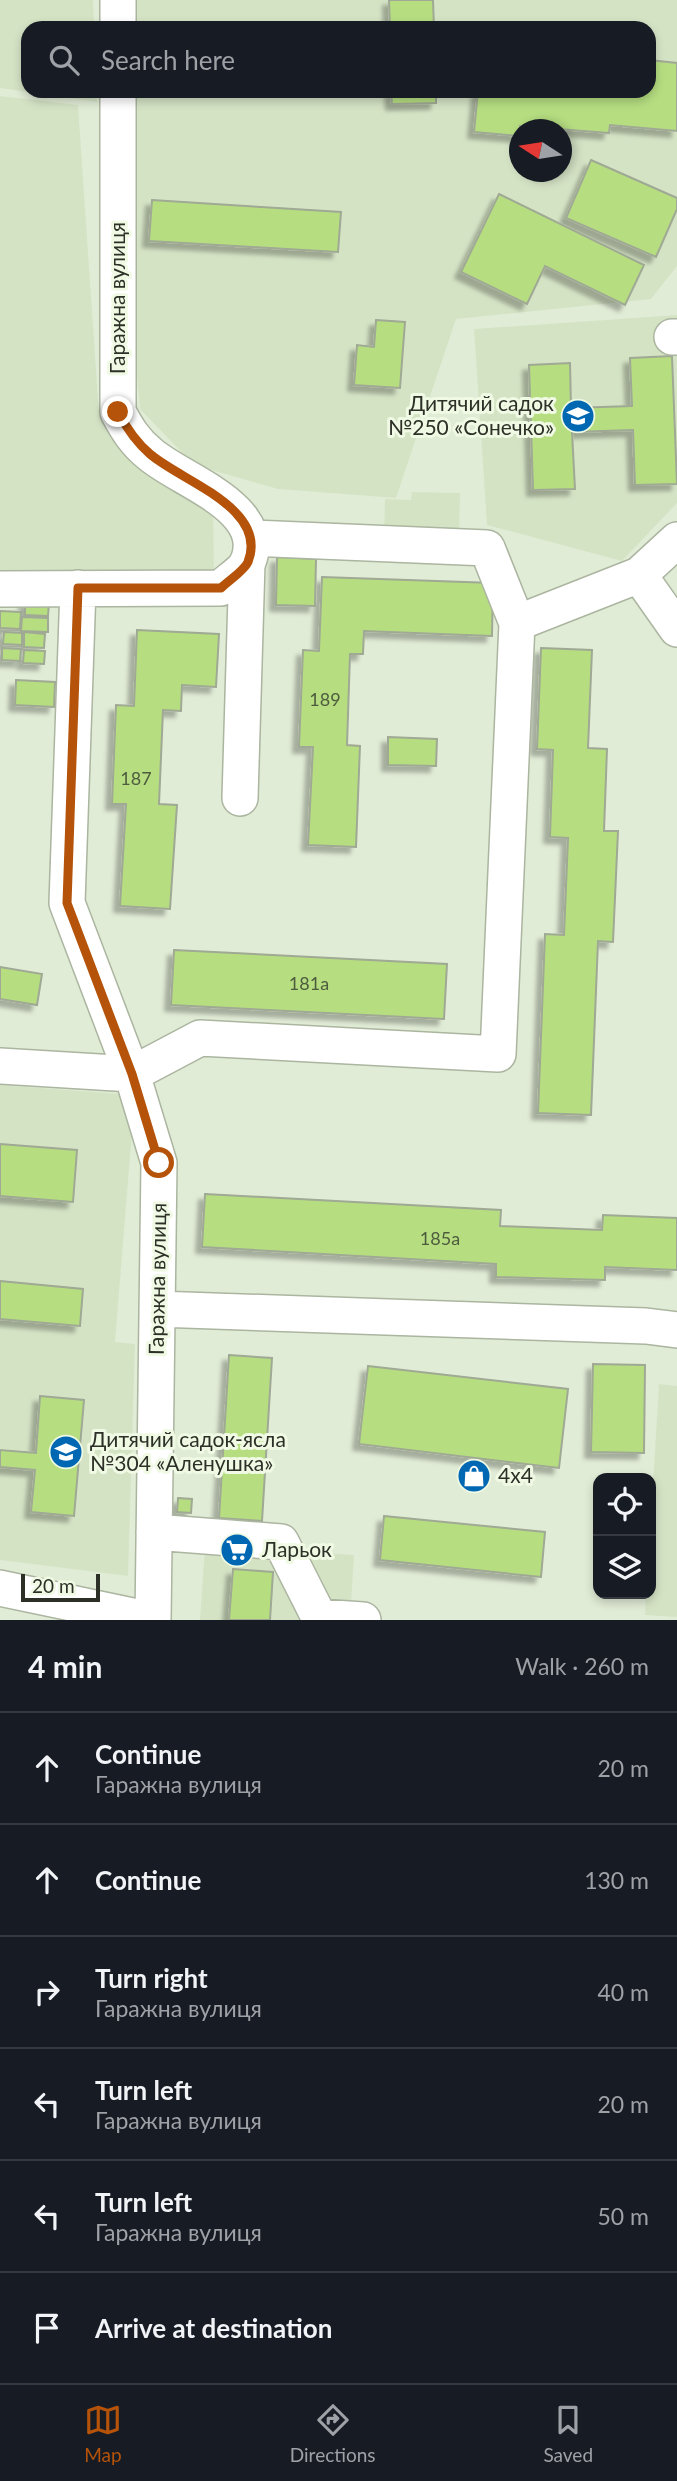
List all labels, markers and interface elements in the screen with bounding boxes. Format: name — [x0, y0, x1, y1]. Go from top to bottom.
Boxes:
search box — [21, 21, 656, 98]
icon: search — [45, 41, 83, 79]
text: Search here — [101, 44, 235, 76]
north arrow — [509, 119, 572, 182]
street label: Гаражна вулиця — [104, 222, 129, 374]
place label: Дитячий садок №250 «Сонечко» — [388, 390, 554, 439]
route end — [102, 396, 133, 427]
school or university icon: Дитячий садок №250 «Сонечко» — [559, 397, 597, 435]
house number: 189 — [309, 688, 341, 710]
house number: 187 — [120, 767, 152, 789]
house number: 181а — [289, 972, 329, 994]
route start — [143, 1147, 174, 1178]
street label: Гаражна вулиця — [143, 1203, 170, 1355]
house number: 185а — [420, 1227, 460, 1249]
place label: Дитячий садок-ясла №304 «Аленушка» — [90, 1426, 286, 1475]
school or university icon: Дитячий садок-ясла №304 «Аленушка» — [47, 1433, 85, 1471]
shop icon: 4x4 — [455, 1457, 493, 1495]
place label: 4x4 — [498, 1462, 533, 1487]
map controls — [593, 1473, 656, 1599]
button: locate — [593, 1473, 656, 1536]
supermarket icon: Ларьок — [218, 1531, 256, 1569]
place label: Ларьок — [261, 1536, 332, 1561]
button: layers — [593, 1536, 656, 1599]
scale bar — [21, 1571, 100, 1603]
text: 20 m — [32, 1574, 75, 1597]
text: 4 min — [28, 1648, 102, 1684]
text: Walk · 260 m — [515, 1652, 649, 1680]
text: Continue — [95, 1738, 201, 1770]
icon: ahead — [28, 1749, 66, 1787]
text: 20 m — [598, 1754, 649, 1782]
text: Гаражна вулиця — [95, 1770, 262, 1798]
icon: ahead — [28, 1861, 66, 1899]
text: Continue — [95, 1864, 201, 1896]
text: 130 m — [584, 1866, 649, 1894]
text: Turn right — [95, 1962, 208, 1994]
icon: right — [28, 1973, 66, 2011]
text: 40 m — [598, 1978, 649, 2006]
text: Гаражна вулиця — [95, 1994, 262, 2022]
text: Turn left — [95, 2074, 192, 2106]
icon: left — [28, 2085, 66, 2123]
text: 20 m — [598, 2090, 649, 2118]
text: Гаражна вулиця — [95, 2106, 262, 2134]
text: Turn left — [95, 2186, 192, 2218]
icon: left — [28, 2197, 66, 2235]
text: 50 m — [598, 2202, 649, 2230]
text: Гаражна вулиця — [95, 2218, 262, 2246]
icon: arrive — [28, 2309, 66, 2347]
text: Arrive at destination — [95, 2312, 332, 2344]
tab: Map — [84, 2401, 122, 2466]
tab: Directions — [290, 2401, 376, 2466]
tab: Saved — [543, 2401, 593, 2466]

